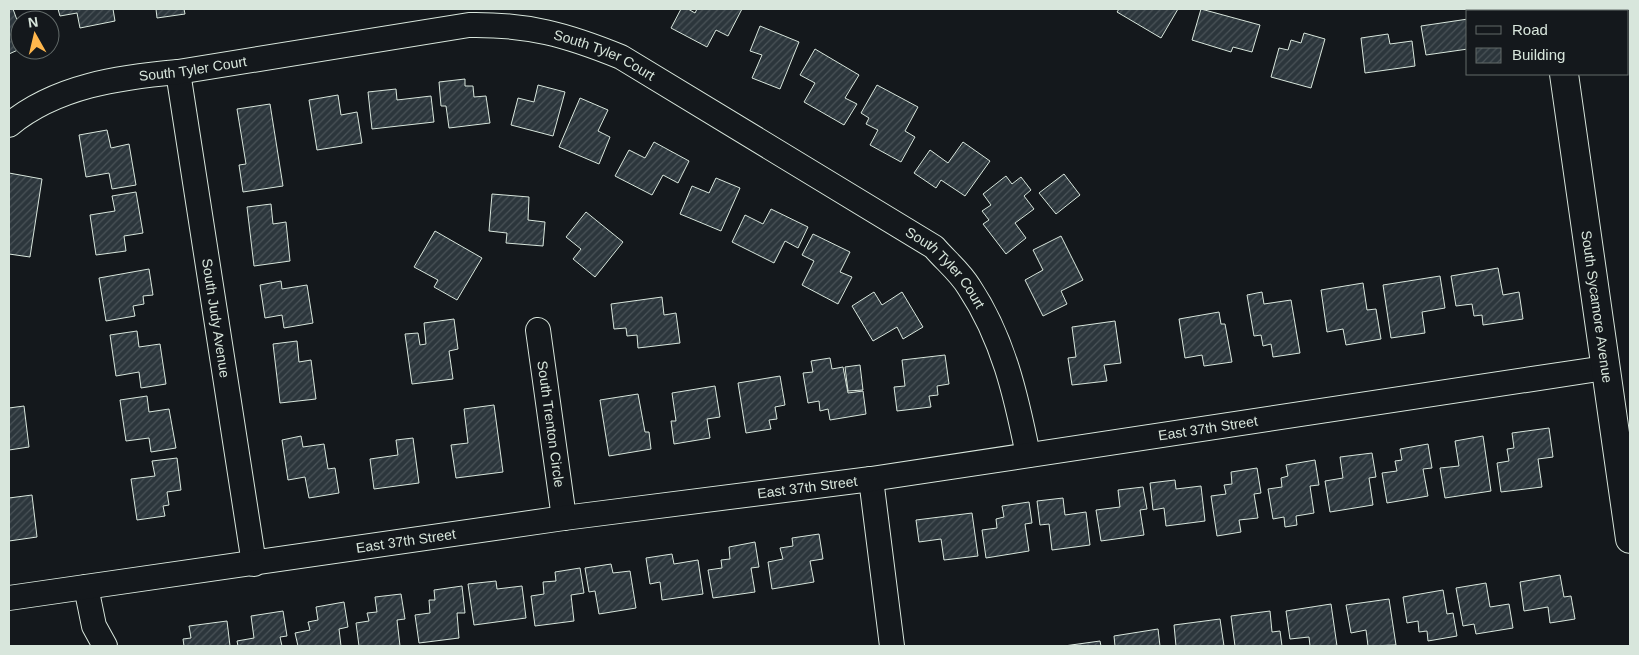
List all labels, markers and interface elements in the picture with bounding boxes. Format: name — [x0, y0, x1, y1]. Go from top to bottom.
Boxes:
north arrow — [10, 10, 60, 60]
legend — [1466, 10, 1629, 75]
text: N — [27, 13, 39, 31]
text: Road — [1512, 21, 1548, 38]
street label: South Tyler Court — [552, 26, 658, 84]
text: Building — [1512, 46, 1565, 63]
street label: South Tyler Court — [138, 53, 248, 84]
street label: South Tyler Court — [903, 224, 988, 311]
street label: South Sycamore Avenue — [1578, 229, 1616, 384]
street label: South Judy Avenue — [199, 257, 233, 379]
street label: South Trenton Circle — [534, 360, 568, 489]
street label: East 37th Street — [1157, 413, 1259, 443]
street label: East 37th Street — [756, 473, 858, 501]
street label: East 37th Street — [355, 526, 457, 556]

